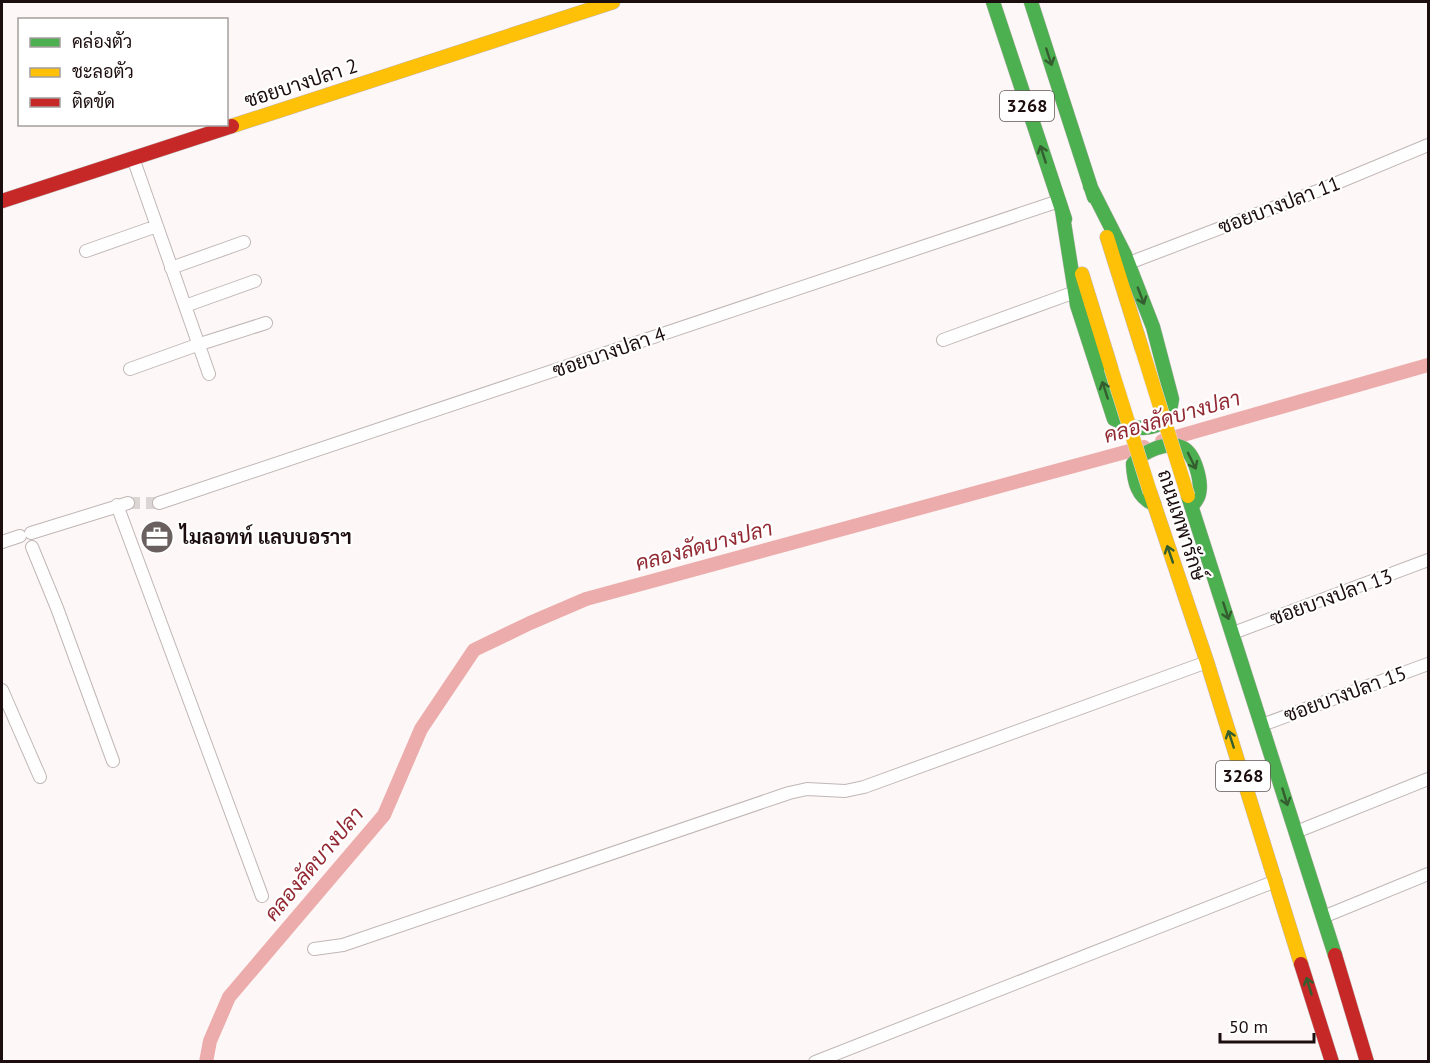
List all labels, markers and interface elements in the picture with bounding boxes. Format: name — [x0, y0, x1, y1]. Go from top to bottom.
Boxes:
legend — [18, 18, 228, 126]
text: คล่องตัว — [72, 30, 132, 53]
one-way arrow — [1044, 47, 1055, 66]
street label: ซอยบางปลา 2 — [241, 52, 361, 114]
text: ชะลอตัว — [72, 60, 134, 83]
text: ติดขัด — [72, 90, 115, 113]
road number: 3268 — [1000, 91, 1054, 121]
one-way arrow — [1037, 145, 1048, 164]
street label: ซอยบางปลา 11 — [1214, 170, 1344, 240]
one-way arrow — [1136, 286, 1147, 305]
street label: ซอยบางปลา 4 — [549, 320, 669, 383]
one-way arrow — [1099, 381, 1110, 400]
water label: คลองลัดบางปลา — [1101, 384, 1243, 449]
one-way arrow — [1187, 452, 1199, 470]
street label: ถนนเทพารักษ์ — [1152, 466, 1213, 584]
water label: คลองลัดบางปลา — [632, 514, 775, 577]
office icon: ไมลอทท์ แลบบอราฯ — [139, 519, 175, 555]
place label: ไมลอทท์ แลบบอราฯ — [178, 523, 352, 550]
one-way arrow — [1164, 545, 1175, 564]
street label: ซอยบางปลา 13 — [1266, 563, 1396, 631]
one-way arrow — [1222, 601, 1233, 620]
street label: ซอยบางปลา 15 — [1280, 660, 1410, 728]
one-way arrow — [1225, 730, 1236, 749]
road number: 3268 — [1216, 761, 1270, 791]
one-way arrow — [1280, 787, 1291, 806]
water label: คลองลัดบางปลา — [258, 801, 369, 926]
one-way arrow — [1303, 976, 1314, 995]
scale bar — [1220, 1006, 1314, 1044]
text: 50 m — [1229, 1015, 1268, 1038]

